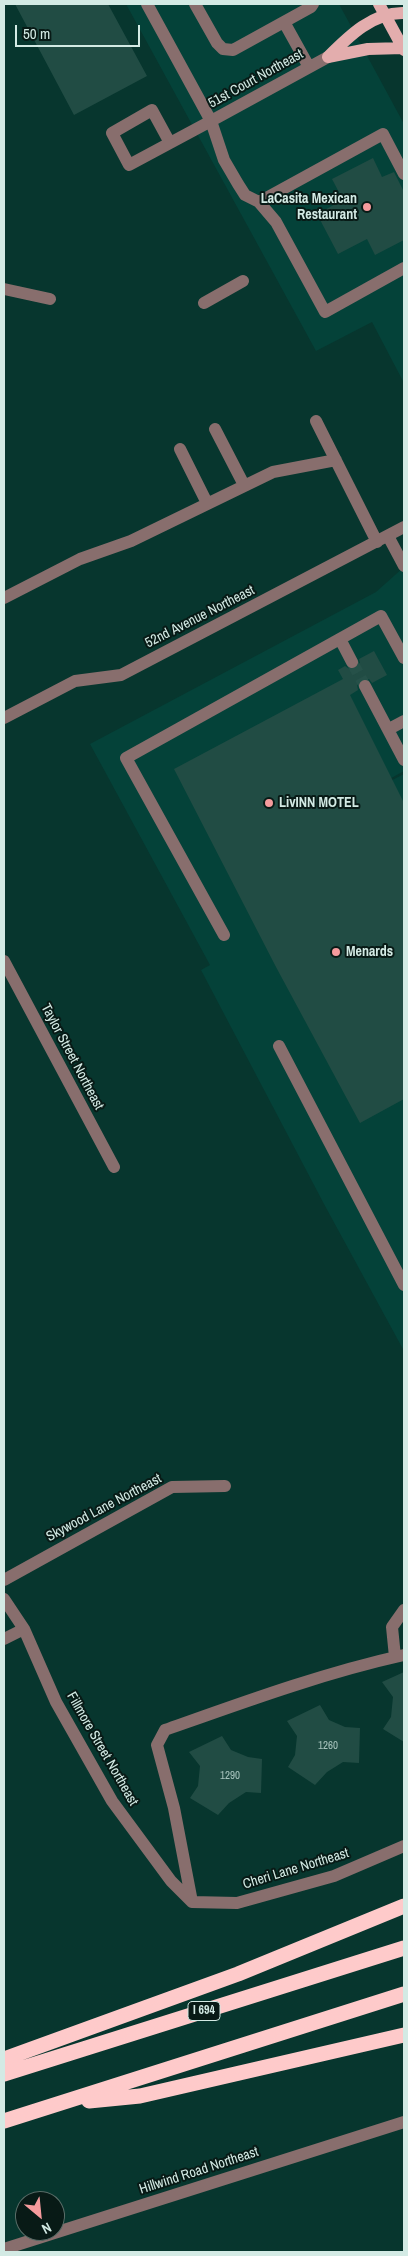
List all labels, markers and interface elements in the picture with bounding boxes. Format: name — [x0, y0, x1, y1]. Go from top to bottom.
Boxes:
scale bar — [18, 15, 142, 47]
text: 50 m — [23, 23, 50, 44]
street label: 51st Court Northeast — [206, 46, 306, 112]
place label: LaCasita Mexican Restaurant — [261, 191, 357, 223]
marker: LaCasita Mexican Restaurant — [361, 201, 373, 213]
street label: 52nd Avenue Northeast — [143, 582, 257, 652]
place label: LivINN MOTEL — [279, 795, 359, 811]
marker: LivINN MOTEL — [263, 797, 275, 809]
place label: Menards — [346, 944, 393, 960]
marker: Menards — [330, 946, 342, 958]
street label: Taylor Street Northeast — [37, 1001, 107, 1113]
street label: Skywood Lane Northeast — [43, 1470, 165, 1546]
street label: Fillmore Street Northeast — [63, 1689, 141, 1809]
house number: 1260 — [318, 1739, 338, 1753]
house number: 1290 — [220, 1769, 240, 1783]
street label: Cheri Lane Northeast — [241, 1845, 351, 1893]
road number: I 694 — [188, 2002, 220, 2020]
street label: Hillwind Road Northeast — [137, 2144, 261, 2198]
north arrow — [15, 2191, 65, 2241]
text: N — [39, 2218, 54, 2238]

